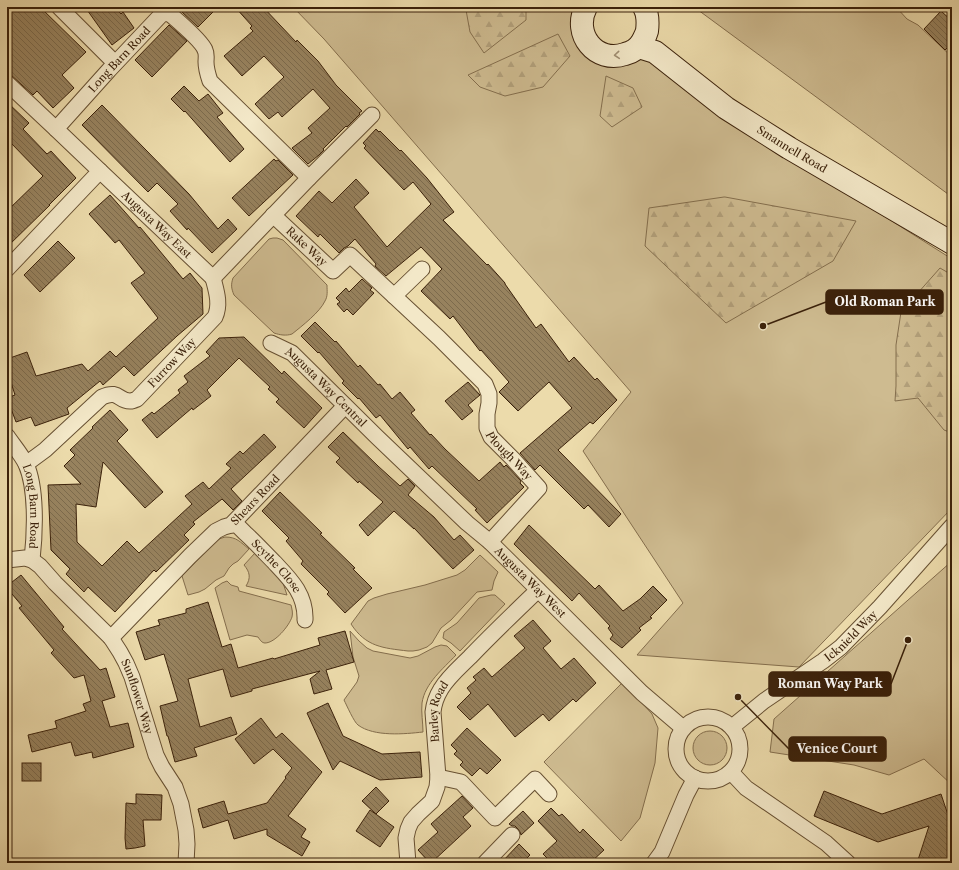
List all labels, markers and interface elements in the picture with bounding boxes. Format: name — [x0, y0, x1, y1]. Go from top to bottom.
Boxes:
street label: Long Barn Road — [85, 23, 154, 95]
one-way arrow — [614, 51, 620, 60]
street label: Smannell Road — [754, 123, 830, 176]
street label: Augusta Way East — [118, 187, 195, 261]
street label: Rake Way — [283, 224, 331, 270]
callout: Old Roman Park — [826, 290, 943, 314]
text: Old Roman Park — [834, 294, 937, 309]
street label: Furrow Way — [145, 334, 199, 390]
street label: Augusta Way Central — [282, 343, 370, 430]
street label: Plough Way — [483, 430, 536, 484]
street label: Long Barn Road — [20, 462, 41, 549]
street label: Shears Road — [228, 471, 283, 528]
street label: Scythe Close — [249, 536, 304, 595]
street label: Augusta Way West — [491, 543, 569, 621]
street label: Icknield Way — [822, 607, 881, 664]
street label: Sunflower Way — [118, 656, 156, 736]
callout: Roman Way Park — [769, 672, 891, 696]
text: Roman Way Park — [777, 676, 884, 691]
street label: Barley Road — [426, 678, 451, 743]
callout: Venice Court — [789, 737, 886, 761]
text: Venice Court — [796, 741, 877, 756]

